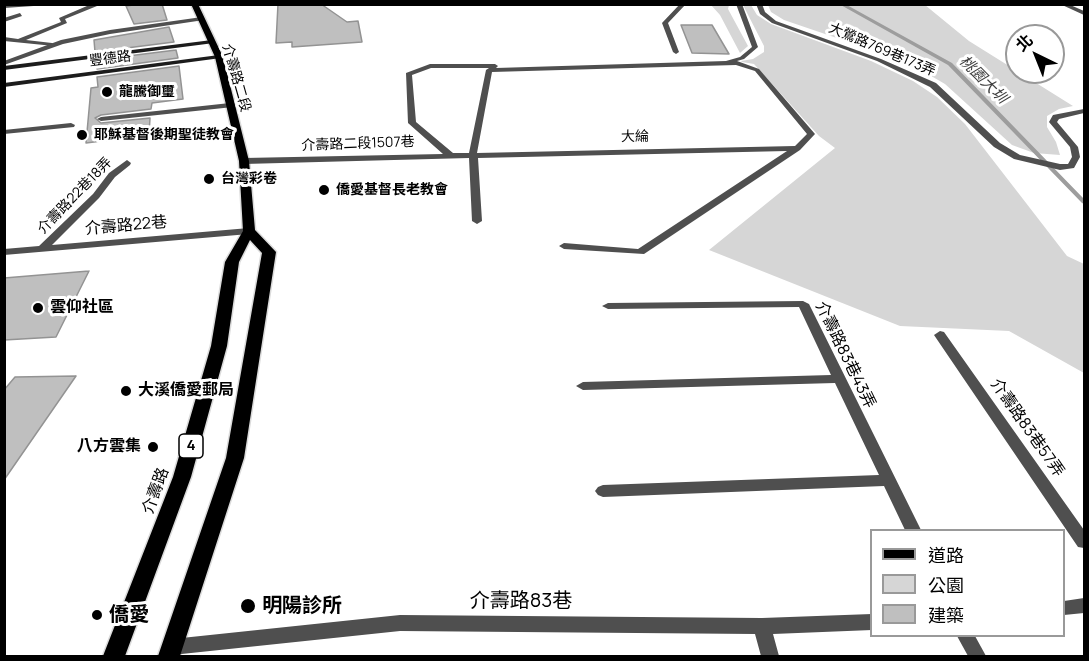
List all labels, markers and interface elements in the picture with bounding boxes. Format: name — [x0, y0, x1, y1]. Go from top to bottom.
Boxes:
street label: 大鶯路769巷173弄 — [826, 20, 938, 80]
north arrow — [1005, 24, 1065, 84]
text: 北 — [1011, 29, 1037, 56]
street label: 介壽路二段 — [218, 42, 254, 114]
street label: 豐德路 — [88, 48, 132, 70]
water label: 桃園大圳 — [955, 52, 1011, 108]
place label: 龍騰御璽 — [119, 84, 175, 100]
marker: 龍騰御璽 — [100, 85, 114, 99]
place label: 耶穌基督後期聖徒教會 — [94, 127, 234, 143]
marker: 耶穌基督後期聖徒教會 — [75, 128, 89, 142]
street label: 大綸 — [621, 128, 649, 146]
street label: 介壽路二段1507巷 — [301, 134, 415, 154]
street label: 介壽路22巷18弄 — [34, 154, 116, 238]
place label: 台灣彩卷 — [221, 171, 277, 187]
marker: 台灣彩卷 — [202, 172, 216, 186]
place label: 僑愛基督長老教會 — [336, 182, 448, 198]
marker: 僑愛基督長老教會 — [317, 183, 331, 197]
street label: 介壽路22巷 — [84, 213, 168, 239]
place label: 雲仰社區 — [50, 298, 114, 318]
street label: 介壽路83巷43弄 — [811, 298, 879, 412]
marker: 雲仰社區 — [31, 301, 45, 315]
street label: 介壽路83巷57弄 — [986, 375, 1068, 481]
place label: 大溪僑愛郵局 — [138, 381, 234, 401]
marker: 大溪僑愛郵局 — [119, 384, 133, 398]
road number: 4 — [179, 434, 203, 458]
place label: 八方雲集 — [77, 437, 141, 457]
marker: 八方雲集 — [146, 440, 160, 454]
street label: 介壽路 — [139, 465, 173, 517]
legend — [870, 529, 1065, 637]
text: 道路 — [928, 543, 964, 567]
text: 公園 — [928, 573, 964, 597]
street label: 介壽路83巷 — [470, 589, 572, 613]
place label: 明陽診所 — [262, 594, 342, 618]
marker: 明陽診所 — [239, 597, 257, 615]
place label: 僑愛 — [109, 603, 149, 627]
text: 建築 — [928, 603, 964, 627]
marker: 僑愛 — [90, 608, 104, 622]

